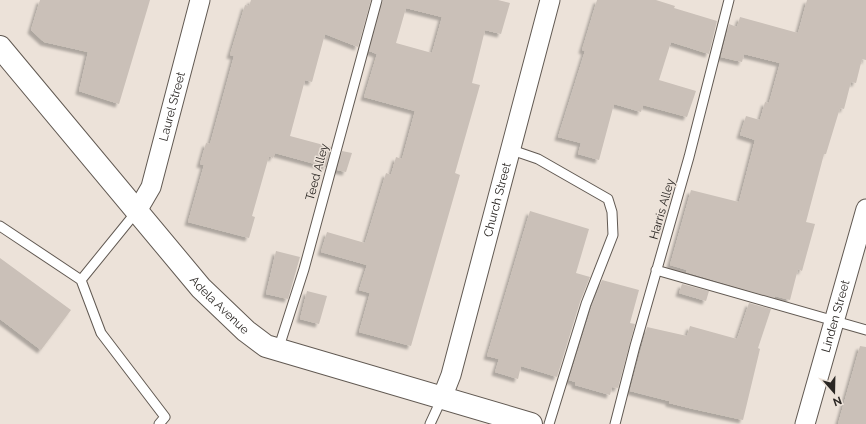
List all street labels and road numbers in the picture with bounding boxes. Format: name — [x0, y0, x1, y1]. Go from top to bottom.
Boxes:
street label: Laurel Street — [156, 70, 188, 143]
street label: Teed Alley — [303, 142, 331, 202]
street label: Church Street — [481, 161, 514, 238]
street label: Harris Alley — [647, 176, 678, 241]
street label: Adela Avenue — [187, 273, 252, 337]
street label: Linden Street — [819, 278, 852, 354]

